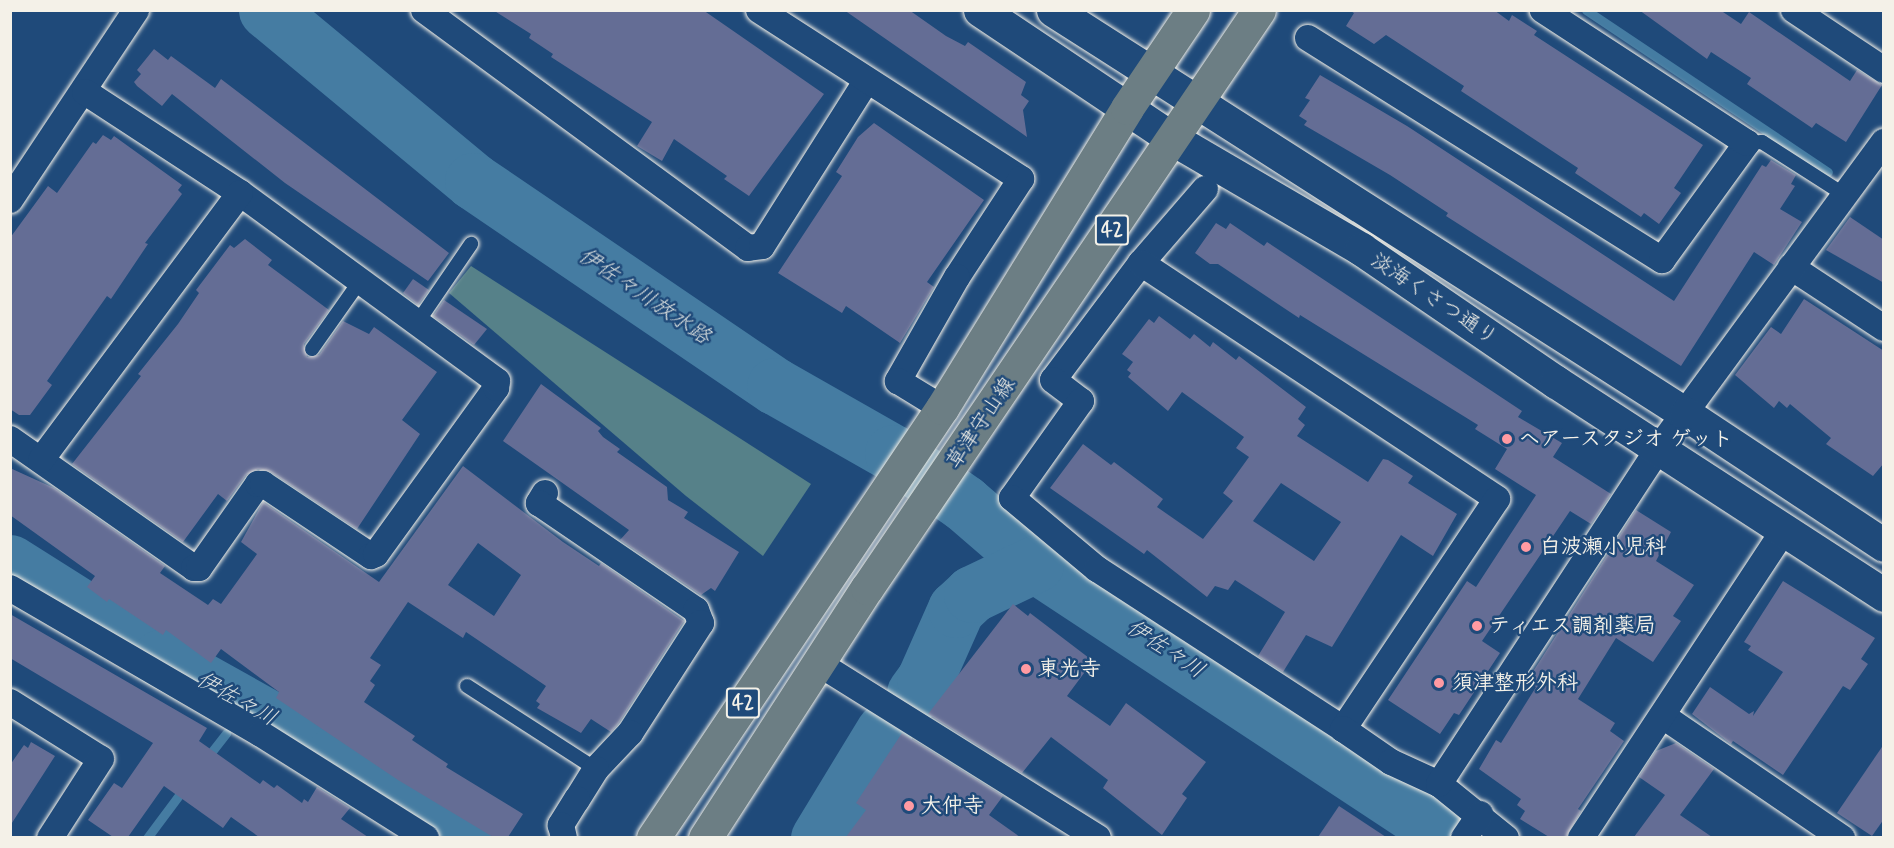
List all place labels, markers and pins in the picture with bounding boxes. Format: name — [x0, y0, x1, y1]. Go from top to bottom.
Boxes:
place label: ヘアースタジオ ゲット — [1519, 426, 1734, 452]
marker: ヘアースタジオ ゲット — [1500, 432, 1514, 446]
place label: 白波瀬小児科 — [1540, 534, 1666, 560]
marker: 白波瀬小児科 — [1517, 538, 1535, 556]
place label: ティエス調剤薬局 — [1489, 613, 1657, 639]
marker: ティエス調剤薬局 — [1470, 619, 1484, 633]
place label: 東光寺 — [1038, 656, 1101, 682]
marker: 東光寺 — [1019, 662, 1033, 676]
place label: 須津整形外科 — [1452, 670, 1578, 696]
marker: 須津整形外科 — [1430, 674, 1448, 692]
place label: 大仲寺 — [921, 793, 984, 819]
marker: 大仲寺 — [902, 799, 916, 813]

